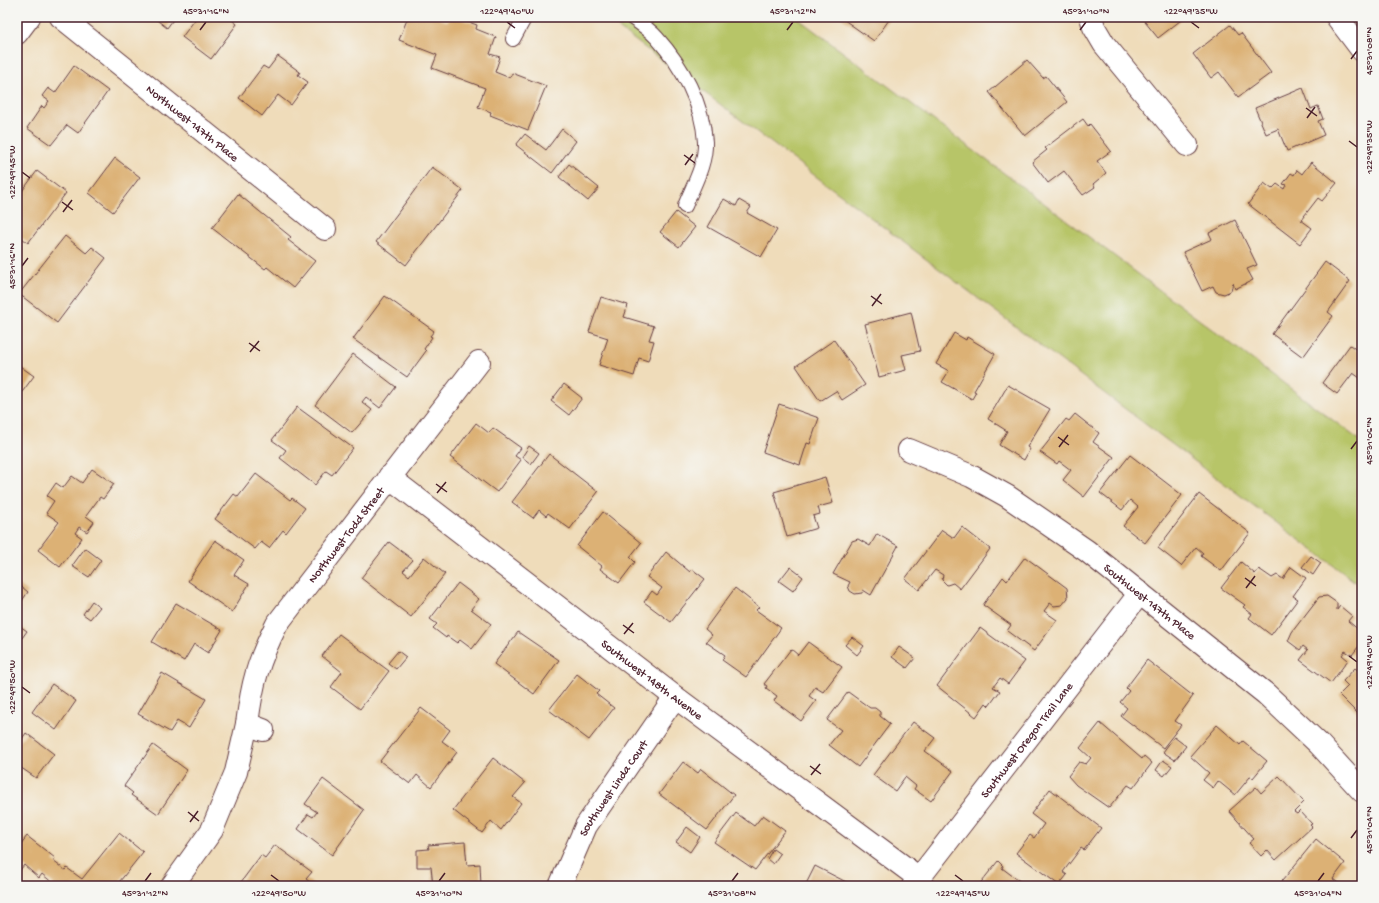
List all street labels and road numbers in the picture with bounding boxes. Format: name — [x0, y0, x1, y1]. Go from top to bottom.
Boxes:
street label: Northwest 147th Place — [142, 83, 241, 166]
street label: Northwest Todd Street — [306, 484, 389, 587]
street label: Southwest 147th Place — [1100, 562, 1198, 644]
street label: Southwest 148th Avenue — [598, 638, 705, 724]
street label: Southwest Oregon Trail Lane — [979, 680, 1078, 802]
street label: Southwest Linda Court — [577, 737, 653, 839]

